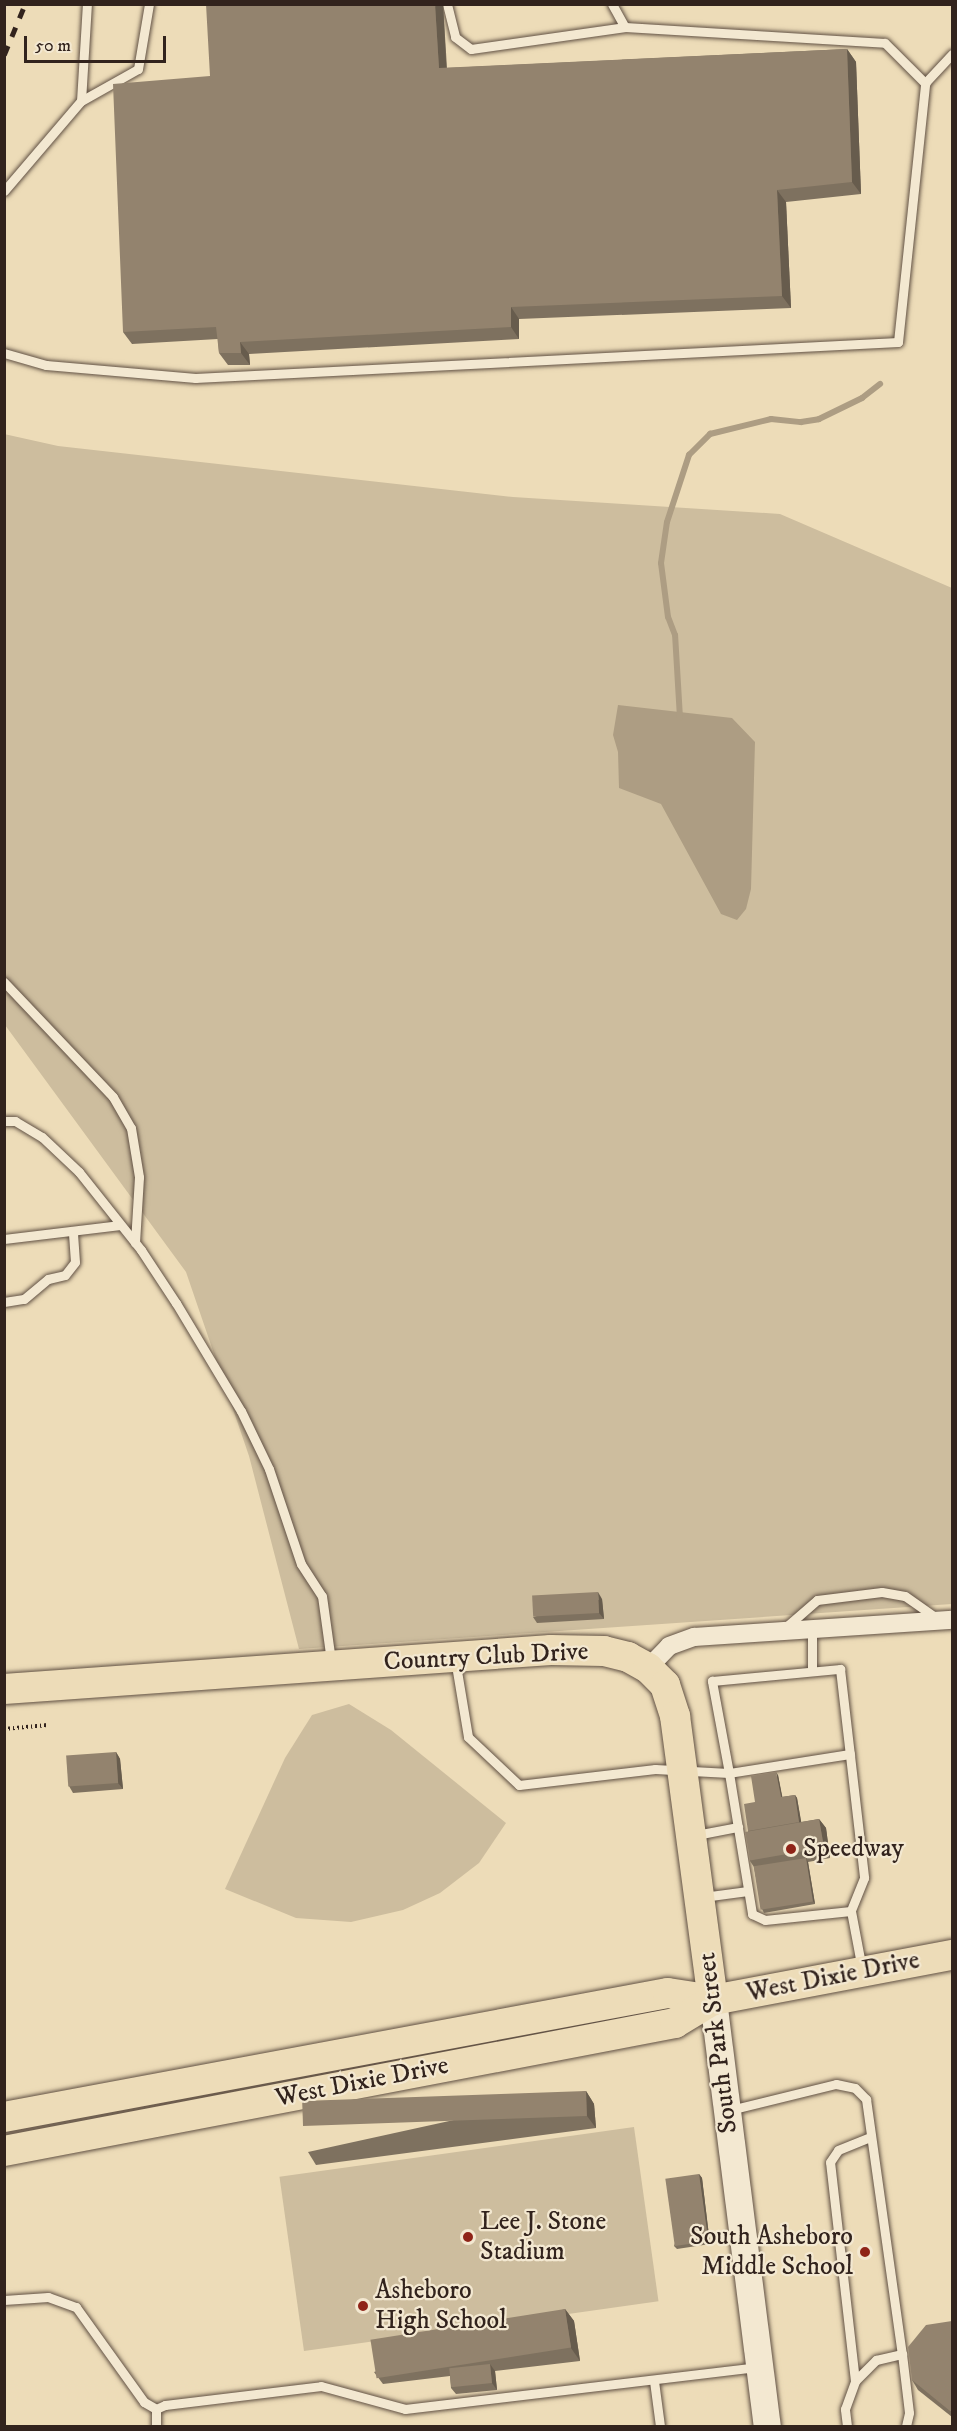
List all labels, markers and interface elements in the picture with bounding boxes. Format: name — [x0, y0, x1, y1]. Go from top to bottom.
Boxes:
scale bar — [27, 24, 170, 62]
text: 50 m — [35, 35, 71, 57]
street label: Country Club Drive — [383, 1636, 589, 1678]
place label: Speedway — [803, 1833, 904, 1865]
marker: Speedway — [784, 1842, 798, 1856]
street label: West Dixie Drive — [744, 1945, 922, 2009]
street label: South Park Street — [691, 1951, 745, 2135]
street label: West Dixie Drive — [273, 2050, 451, 2114]
place label: Lee J. Stone Stadium — [480, 2206, 606, 2268]
place label: South Asheboro Middle School — [690, 2221, 853, 2282]
marker: Lee J. Stone Stadium — [461, 2230, 475, 2244]
marker: South Asheboro Middle School — [858, 2245, 872, 2259]
place label: Asheboro High School — [375, 2275, 507, 2336]
marker: Asheboro High School — [356, 2299, 370, 2313]

